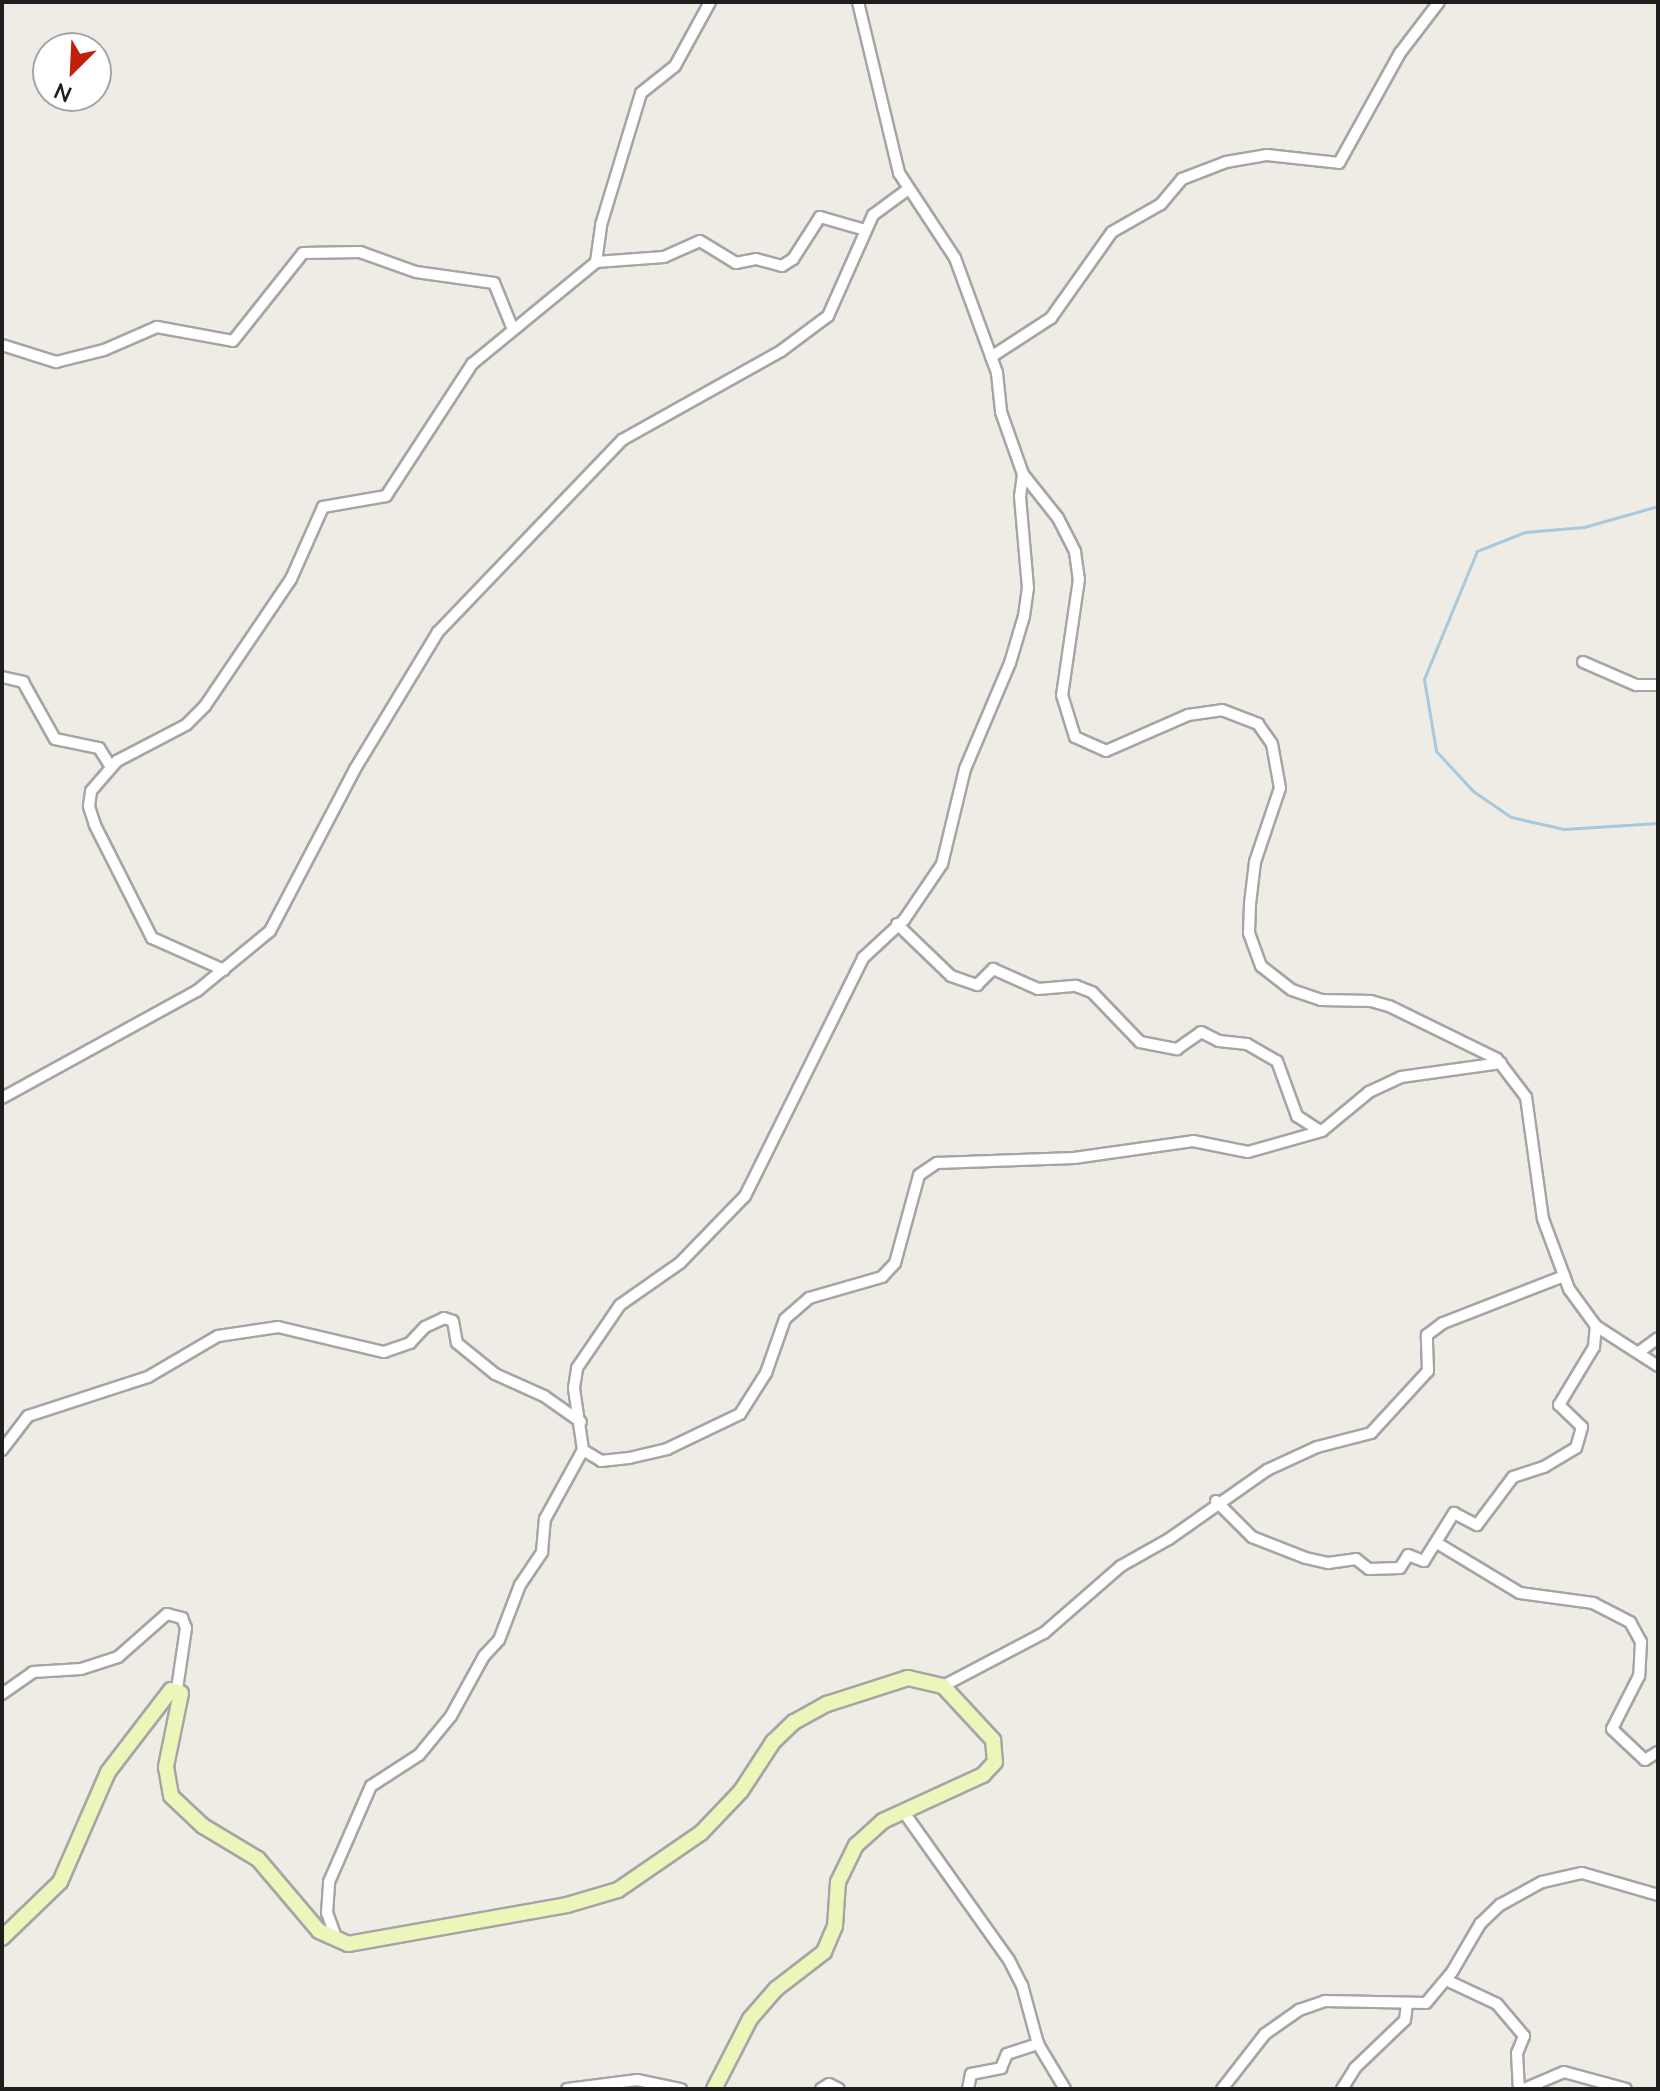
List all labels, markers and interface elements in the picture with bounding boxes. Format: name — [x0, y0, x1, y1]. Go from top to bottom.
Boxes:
north arrow — [32, 32, 112, 112]
text: N — [49, 75, 77, 109]

